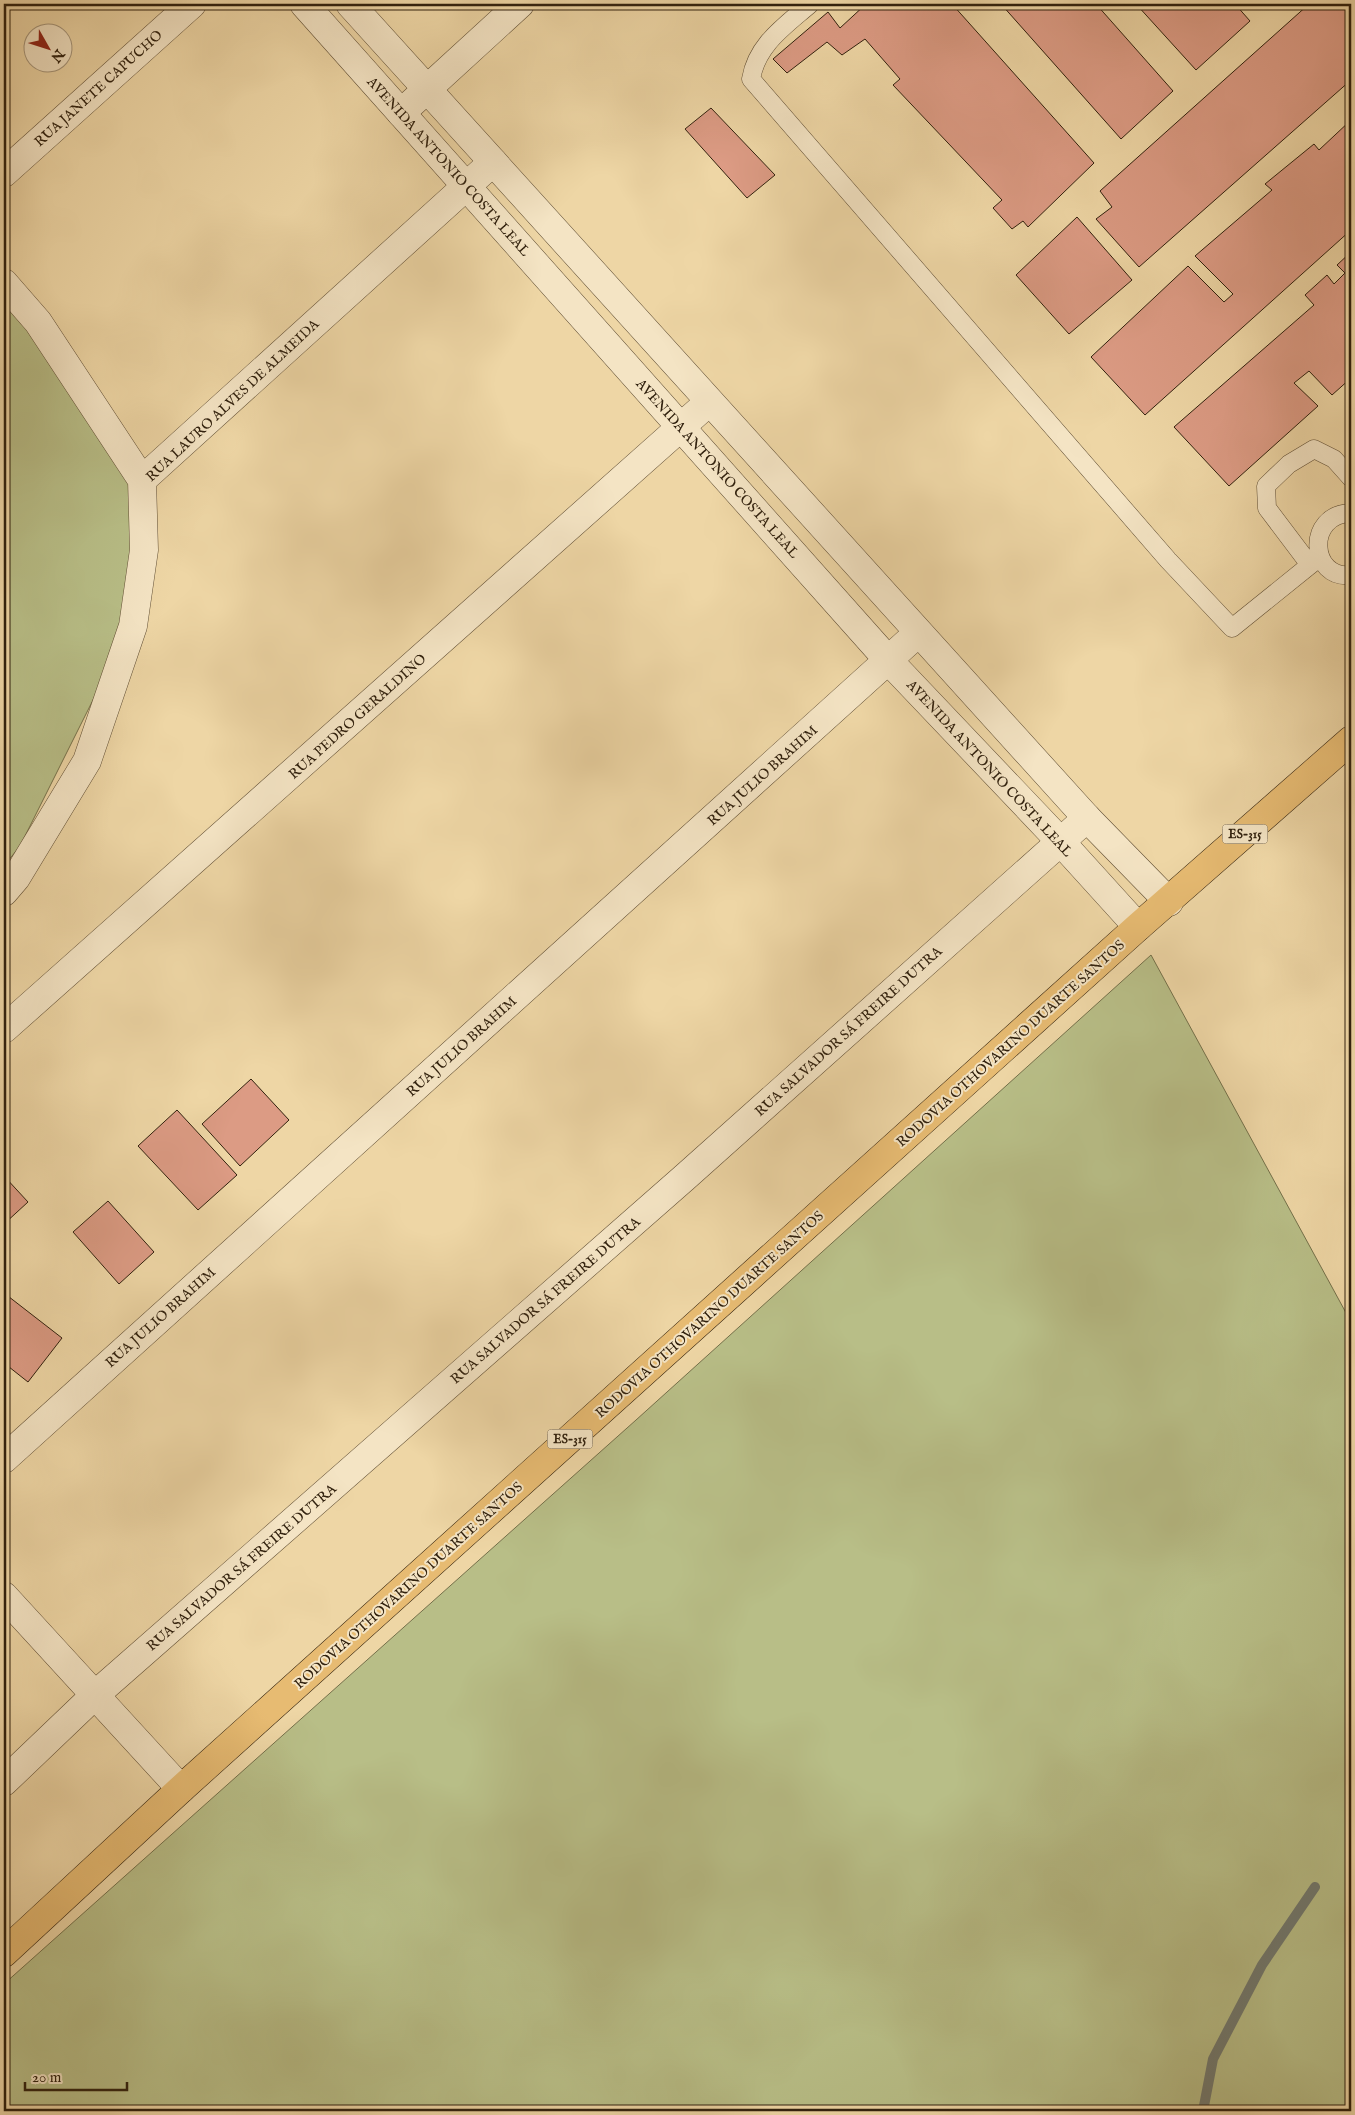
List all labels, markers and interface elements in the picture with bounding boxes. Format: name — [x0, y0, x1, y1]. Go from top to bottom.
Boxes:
north arrow — [22, 22, 72, 72]
street label: RUA JANETE CAPUCHO — [31, 26, 165, 150]
street label: AVENIDA ANTONIO COSTA LEAL — [362, 72, 534, 260]
street label: RUA LAURO ALVES DE ALMEIDA — [142, 315, 323, 486]
street label: AVENIDA ANTONIO COSTA LEAL — [631, 374, 803, 562]
street label: RUA PEDRO GERALDINO — [285, 650, 431, 783]
street label: AVENIDA ANTONIO COSTA LEAL — [902, 676, 1076, 861]
street label: RUA JULIO BRAHIM — [704, 721, 822, 830]
road number: ES-315 — [1222, 824, 1268, 844]
street label: RODOVIA OTHOVARINO DUARTE SANTOS — [893, 936, 1129, 1151]
street label: RUA SALVADOR SÁ FREIRE DUTRA — [751, 942, 946, 1121]
street label: RUA JULIO BRAHIM — [403, 992, 521, 1101]
street label: RODOVIA OTHOVARINO DUARTE SANTOS — [592, 1207, 828, 1422]
street label: RUA SALVADOR SÁ FREIRE DUTRA — [446, 1212, 645, 1388]
street label: RUA JULIO BRAHIM — [102, 1263, 220, 1372]
road number: ES-315 — [548, 1430, 592, 1448]
street label: RODOVIA OTHOVARINO DUARTE SANTOS — [291, 1478, 527, 1693]
street label: RUA SALVADOR SÁ FREIRE DUTRA — [142, 1479, 341, 1655]
scale bar — [25, 2060, 128, 2092]
text: 20 m — [32, 2068, 62, 2087]

